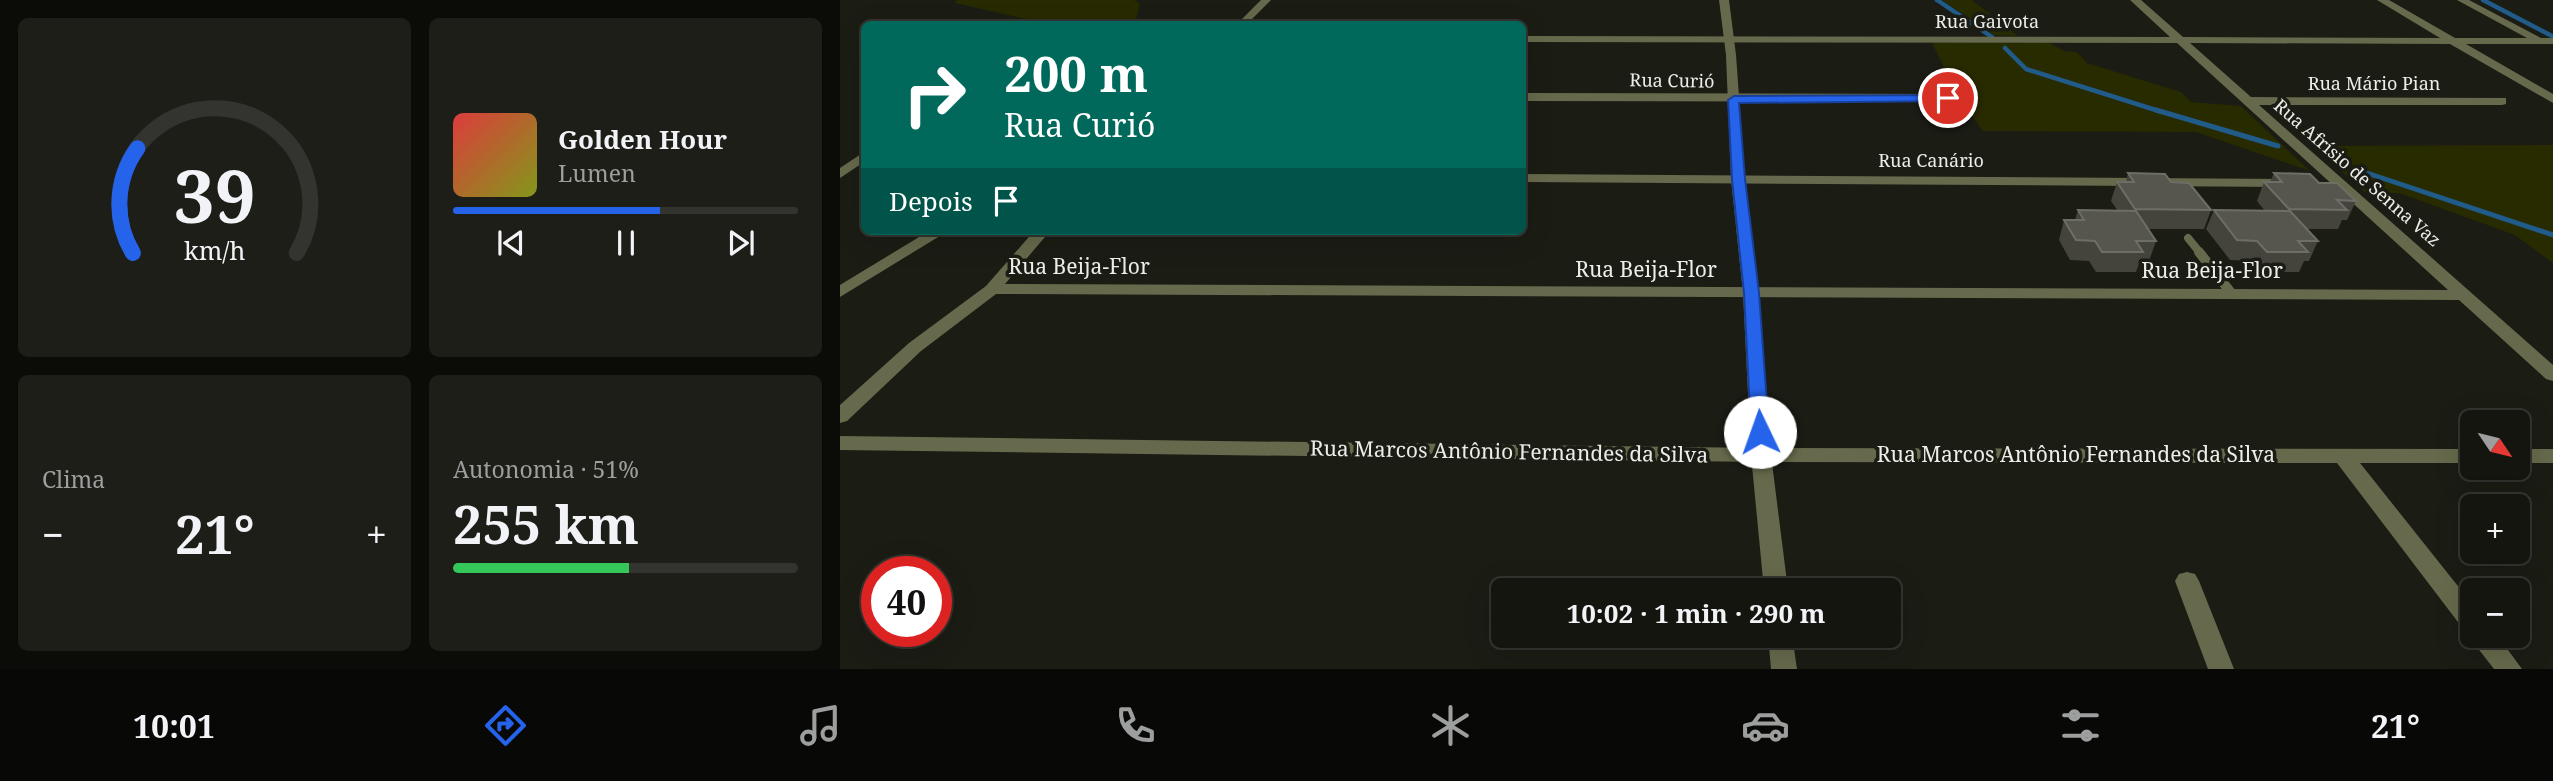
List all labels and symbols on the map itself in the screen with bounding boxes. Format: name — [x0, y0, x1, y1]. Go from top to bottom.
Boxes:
street label: Rua Gaivota — [1935, 9, 2039, 33]
street label: Rua Curió — [1629, 67, 1715, 93]
pin — [1918, 68, 1978, 128]
street label: Rua Mário Pian — [2308, 71, 2441, 95]
street label: Rua Afrísio de Senna Vaz — [2269, 93, 2446, 251]
street label: Rua Canário — [1878, 148, 1984, 172]
street label: Rua Beija-Flor — [1008, 252, 1150, 280]
street label: Rua Beija-Flor — [1575, 255, 1717, 283]
street label: Rua Beija-Flor — [2141, 256, 2283, 284]
position arrow — [1723, 395, 1797, 469]
north arrow — [2460, 410, 2530, 480]
street label: Rua Marcos Antônio Fernandes da Silva — [1310, 434, 1708, 468]
street label: Rua Marcos Antônio Fernandes da Silva — [1877, 440, 2275, 468]
speed limit sign: 40 — [861, 556, 952, 647]

